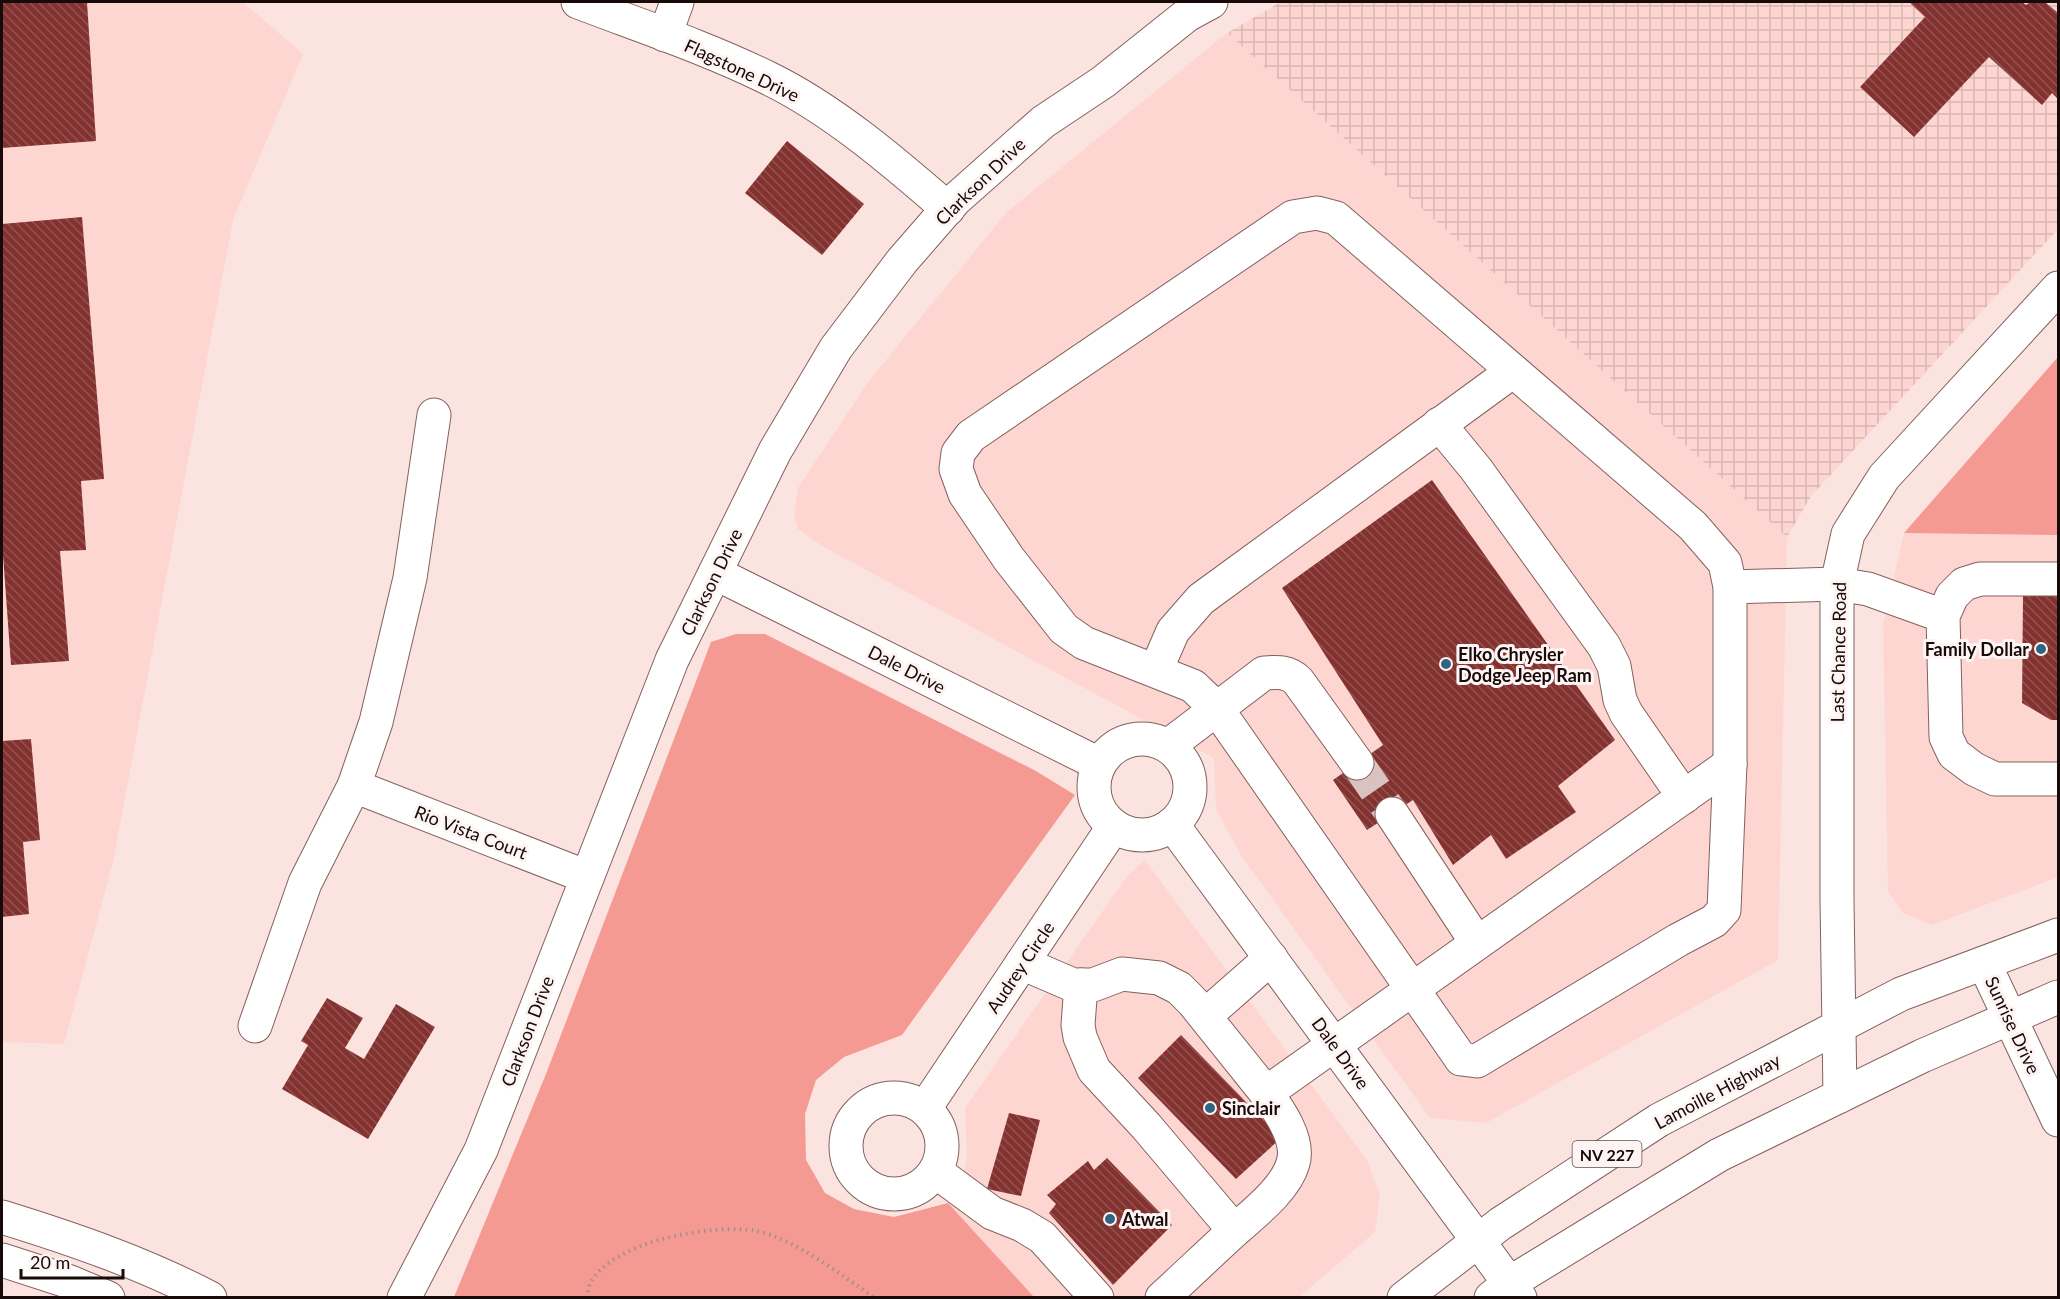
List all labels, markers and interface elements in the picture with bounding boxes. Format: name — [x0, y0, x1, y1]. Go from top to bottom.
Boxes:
street label: Flagstone Drive — [681, 34, 803, 106]
street label: Clarkson Drive — [930, 133, 1030, 229]
street label: Clarkson Drive — [676, 525, 746, 639]
street label: Last Chance Road — [1826, 582, 1850, 722]
place label: Family Dollar — [1925, 638, 2029, 660]
street label: Dale Drive — [865, 640, 949, 698]
marker: Family Dollar — [2034, 642, 2048, 656]
place label: Elko Chrysler Dodge Jeep Ram — [1458, 643, 1592, 686]
marker: Elko Chrysler Dodge Jeep Ram — [1439, 657, 1453, 671]
street label: Rio Vista Court — [411, 800, 531, 864]
street label: Audrey Circle — [981, 917, 1059, 1017]
street label: Clarkson Drive — [496, 973, 558, 1089]
street label: Sunrise Drive — [1981, 973, 2045, 1077]
street label: Dale Drive — [1308, 1013, 1374, 1093]
street label: Lamoille Highway — [1650, 1048, 1784, 1133]
place label: Sinclair — [1222, 1097, 1280, 1119]
marker: Sinclair — [1203, 1101, 1217, 1115]
road number: NV 227 — [1572, 1141, 1642, 1167]
place label: Atwal — [1121, 1208, 1169, 1230]
marker: Atwal — [1103, 1212, 1117, 1226]
scale bar — [21, 1242, 123, 1280]
text: 20 m — [30, 1251, 70, 1273]

